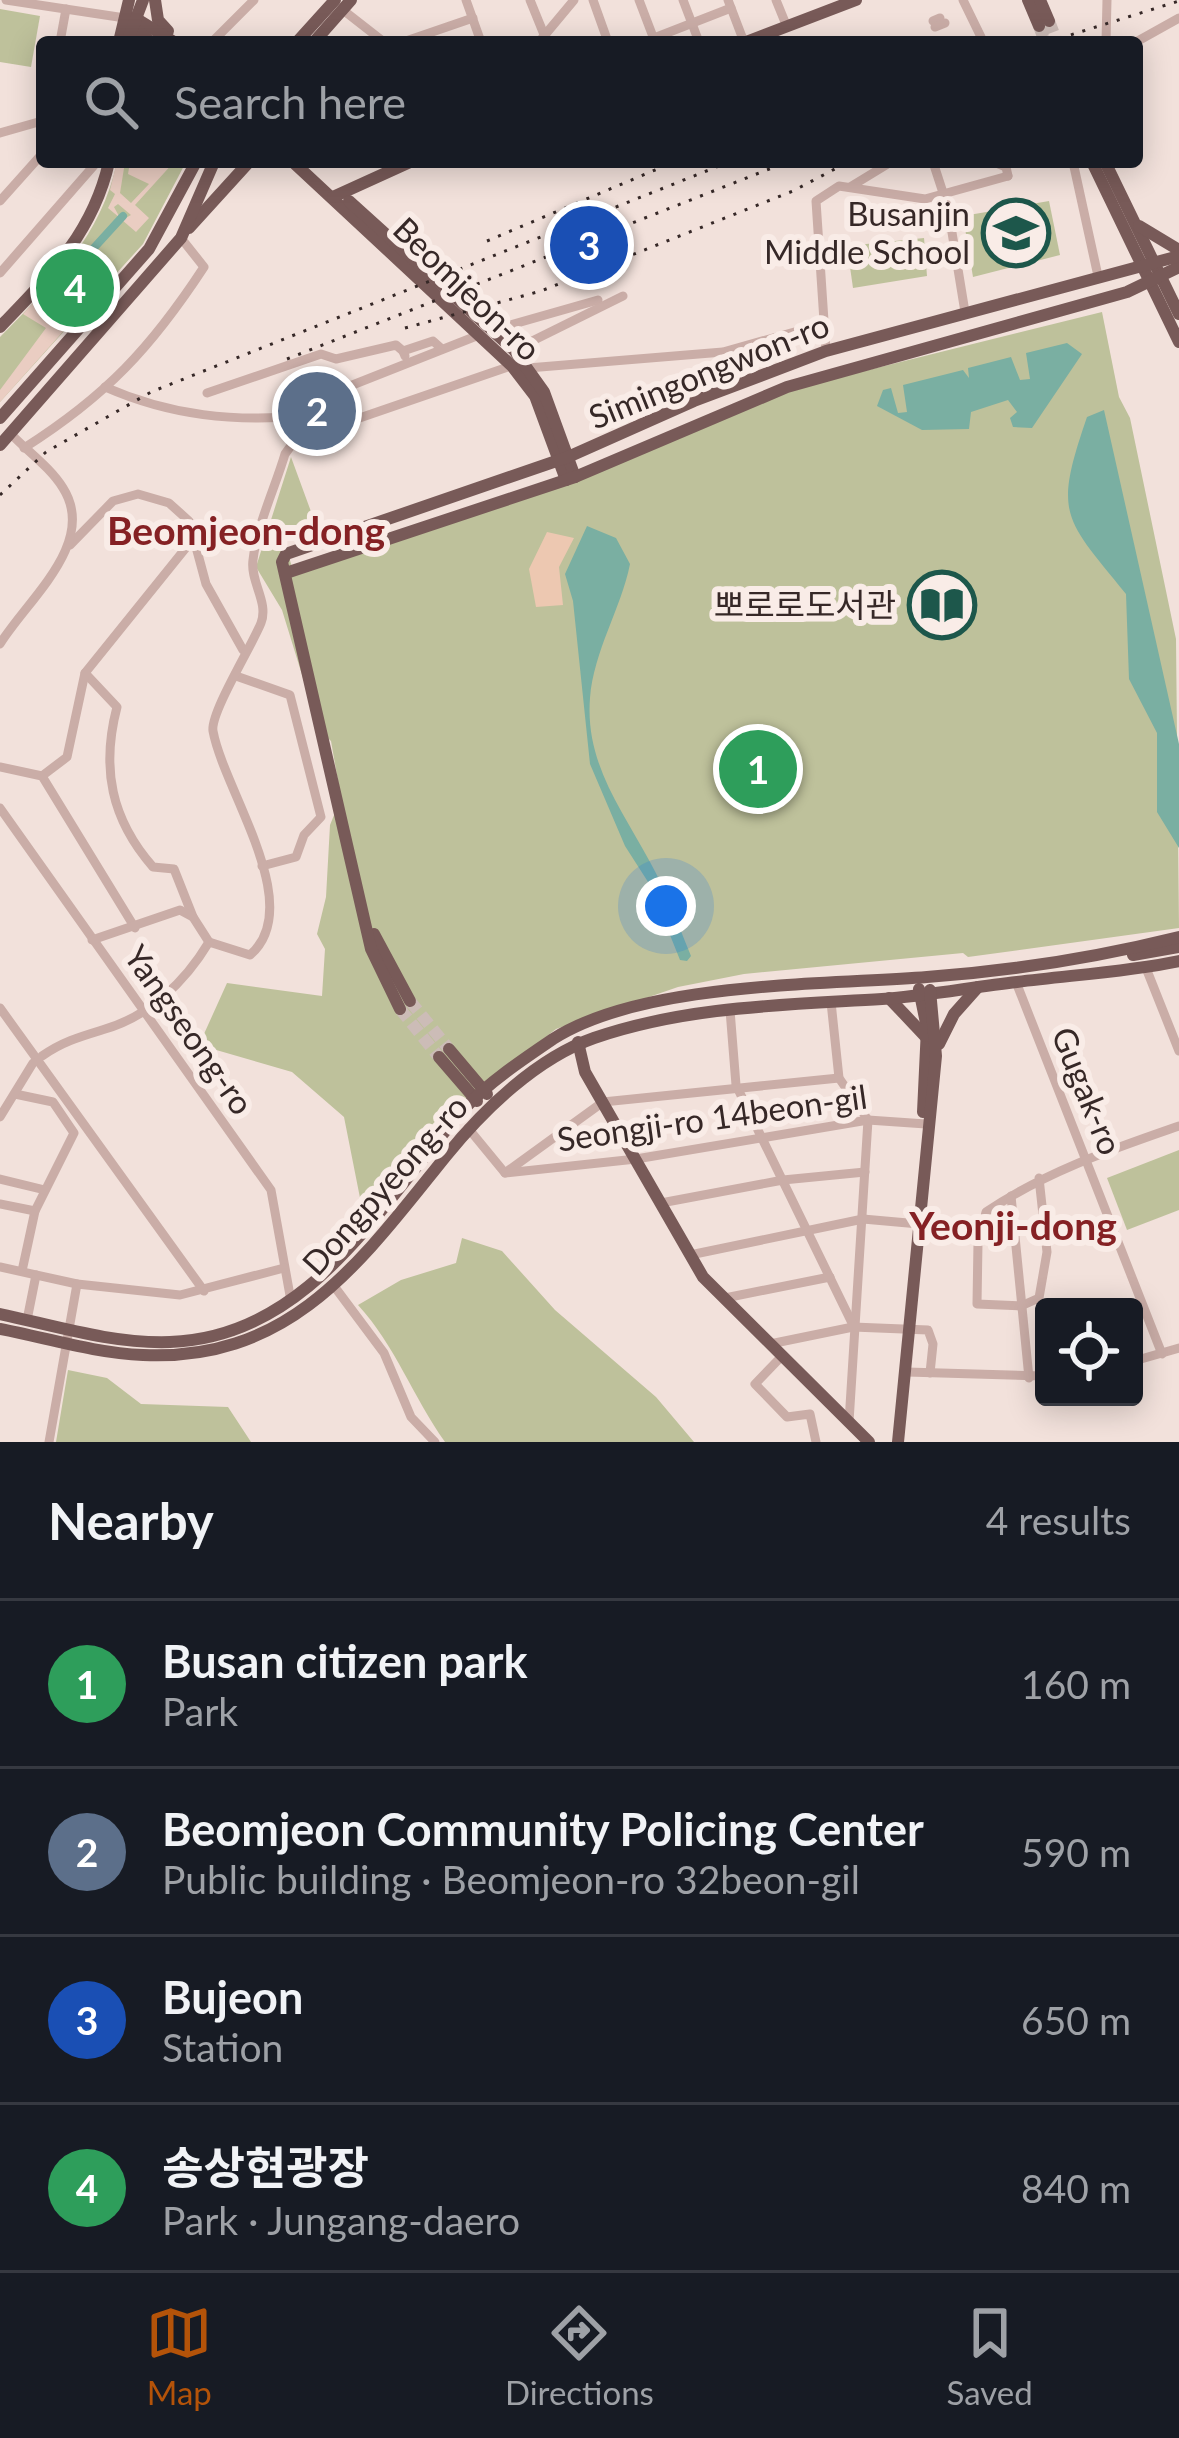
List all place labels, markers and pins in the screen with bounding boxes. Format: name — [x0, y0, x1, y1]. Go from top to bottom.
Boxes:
place label: Busanjin Middle School — [764, 193, 970, 271]
school or university icon: Busanjin Middle School — [981, 198, 1051, 268]
pin: 3 — [550, 200, 628, 290]
pin: 4 — [36, 243, 114, 333]
pin: 2 — [278, 366, 356, 456]
library icon: 뽀로로도서관 — [907, 570, 977, 640]
place label: 뽀로로도서관 — [714, 584, 896, 624]
pin: 1 — [719, 724, 797, 814]

